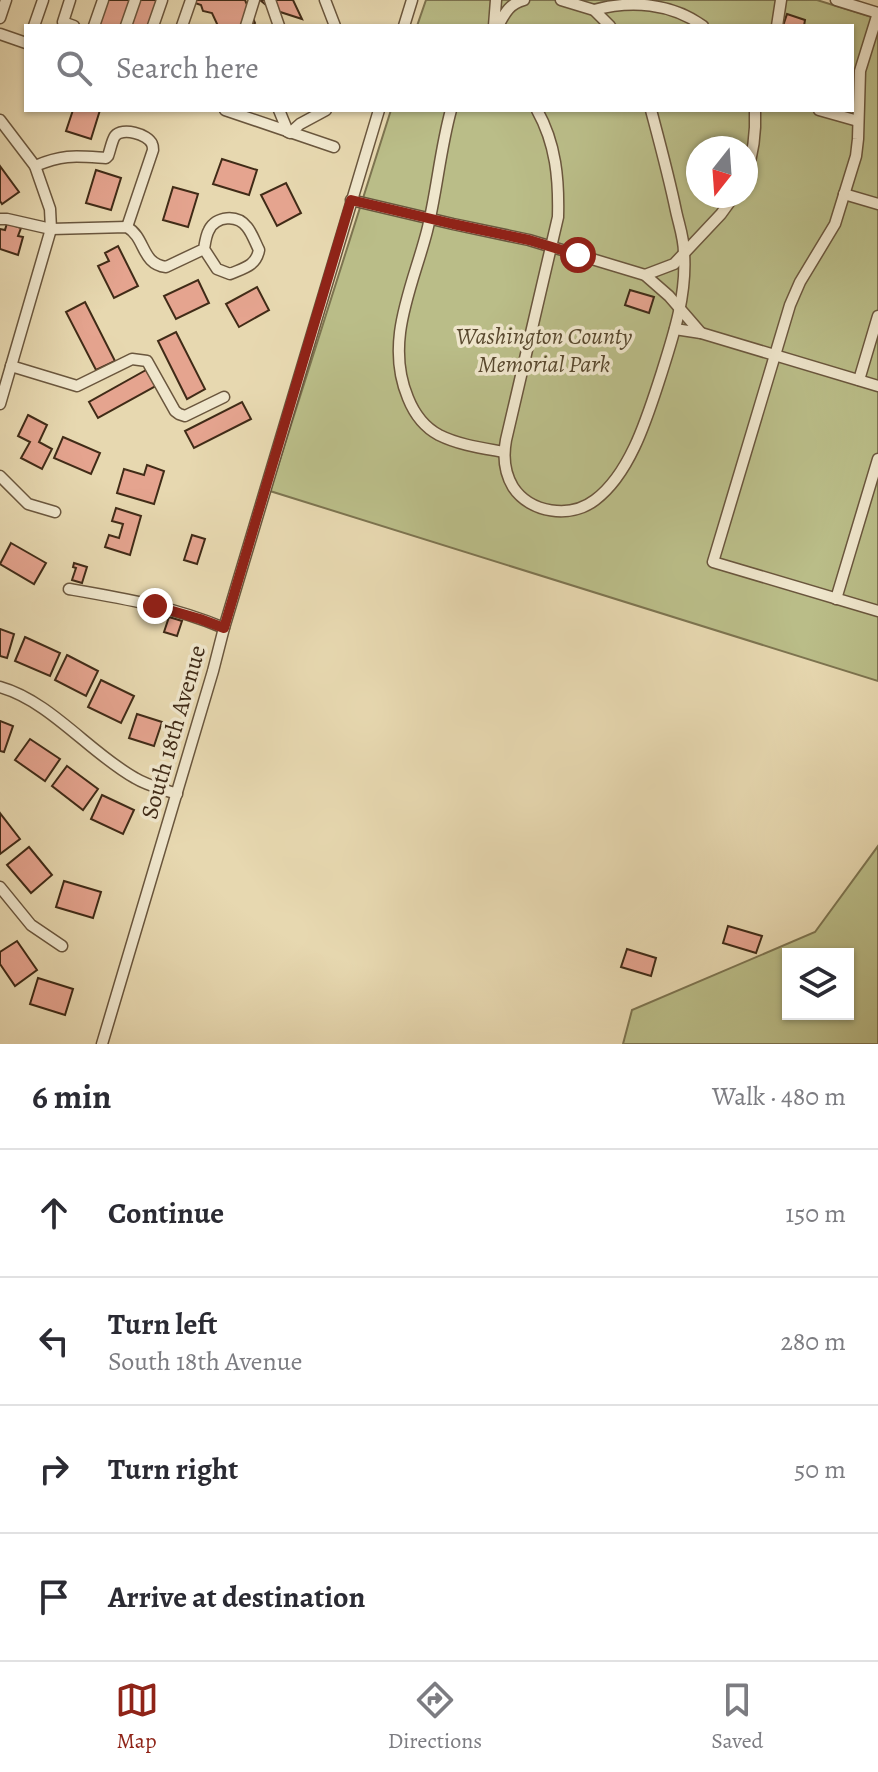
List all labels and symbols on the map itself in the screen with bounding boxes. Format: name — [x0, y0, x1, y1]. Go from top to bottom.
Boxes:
north arrow — [686, 136, 758, 208]
route start — [560, 237, 596, 273]
park label: Washington County Memorial Park — [456, 320, 633, 380]
route end — [137, 588, 173, 624]
street label: South 18th Avenue — [133, 641, 213, 823]

